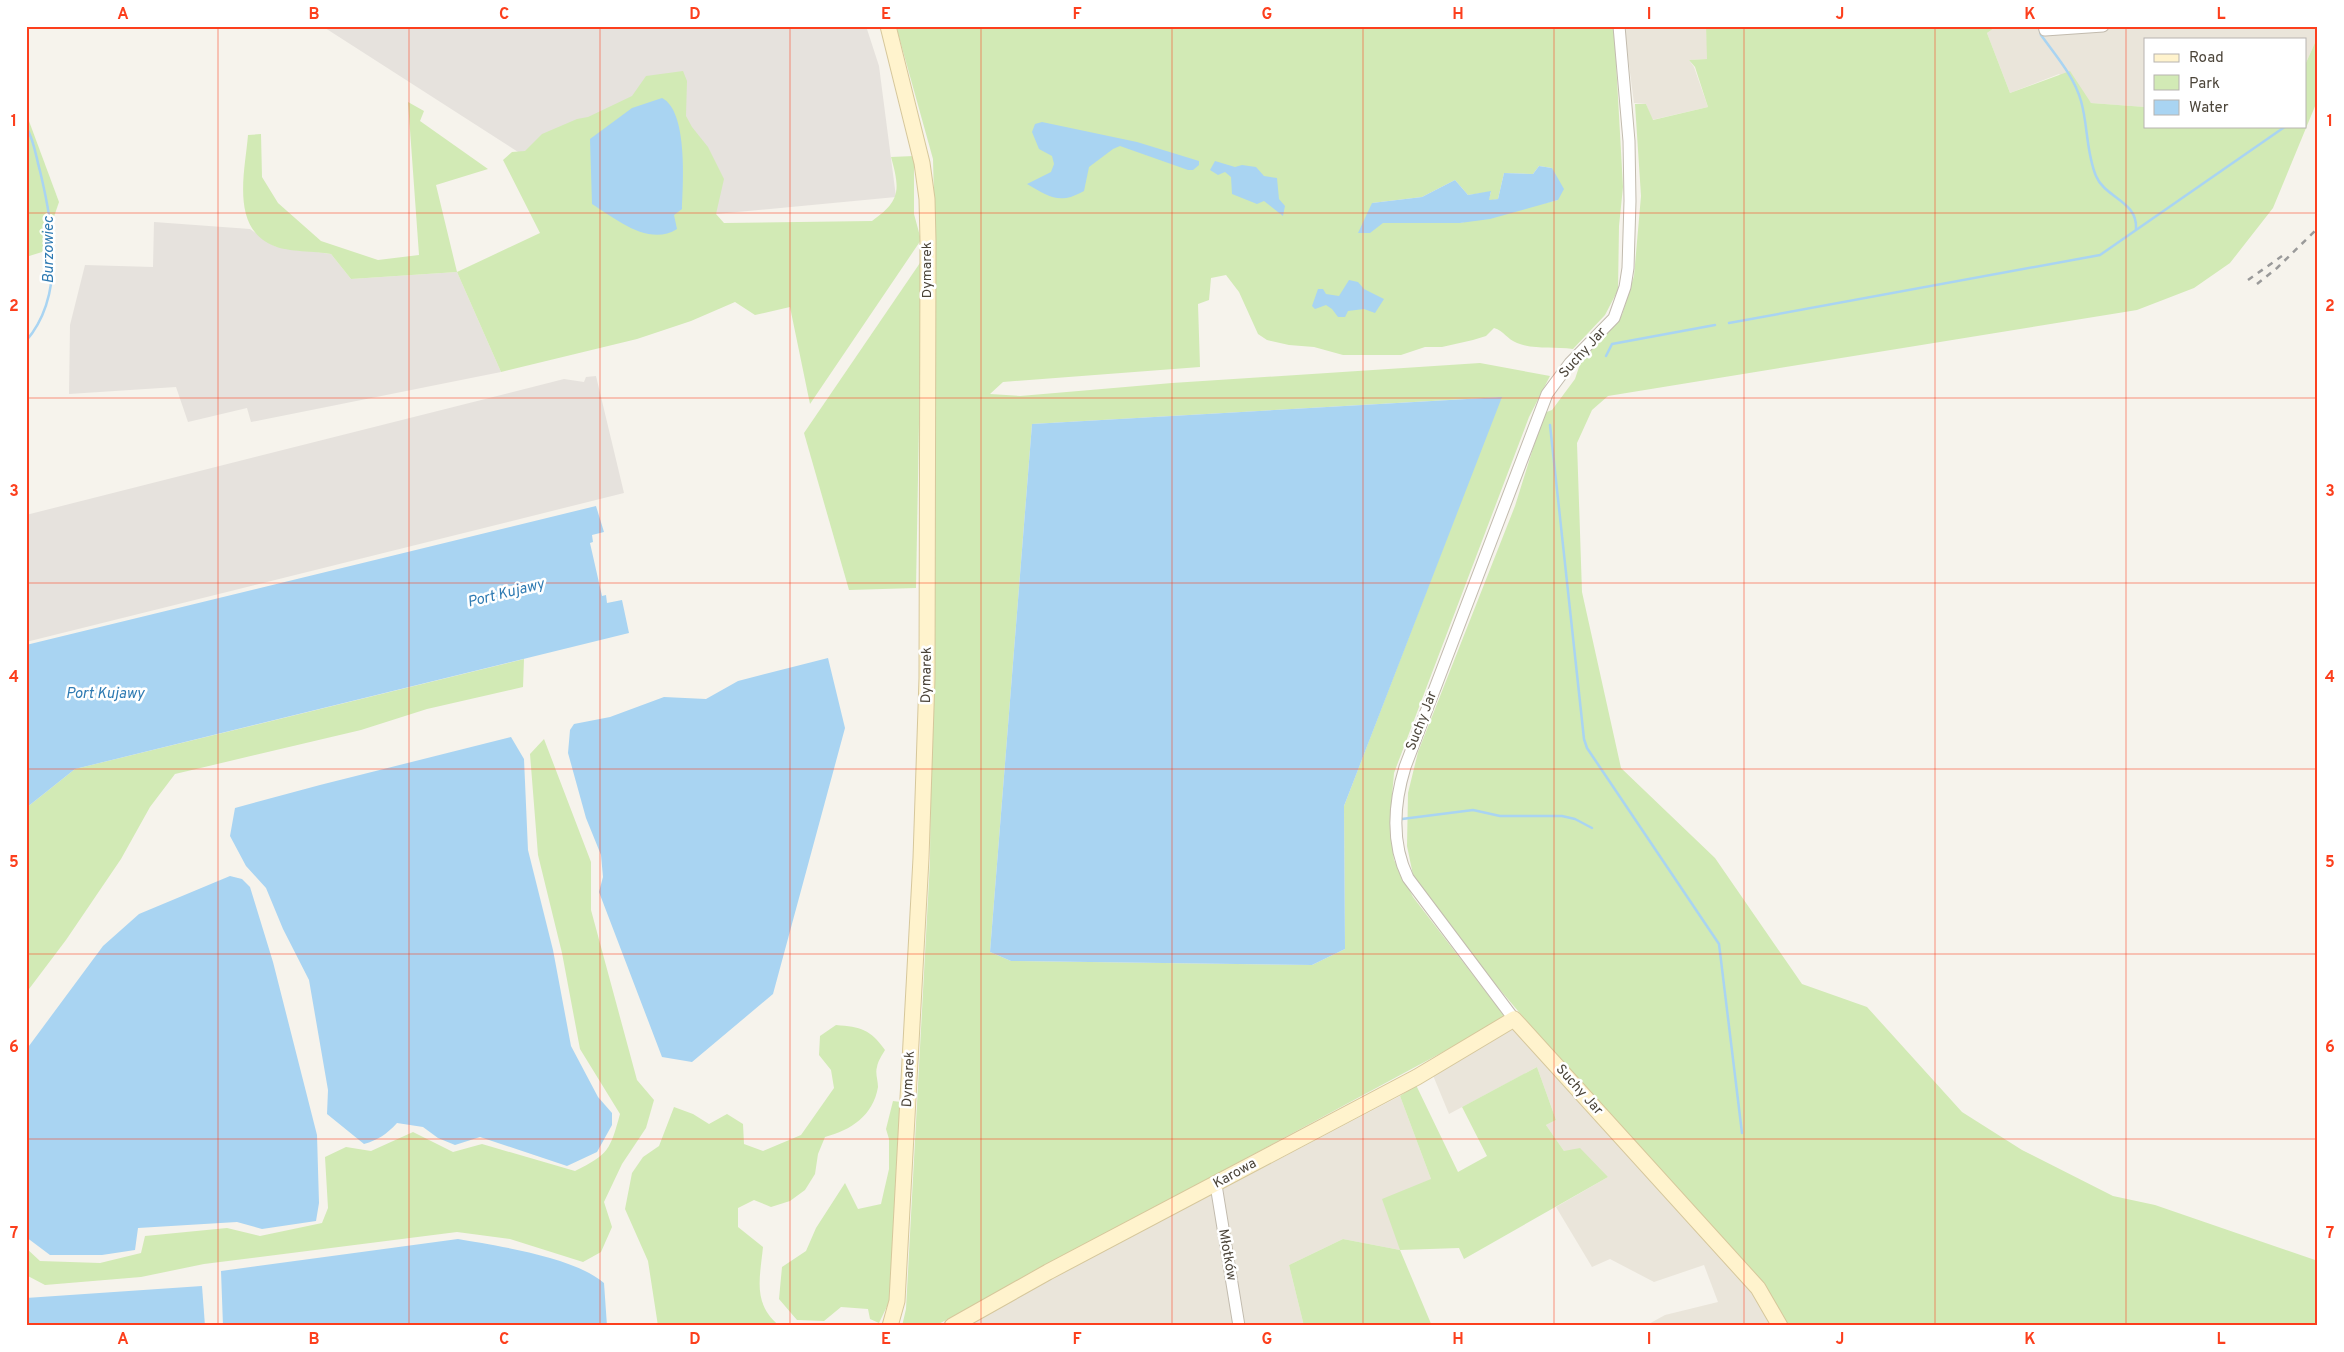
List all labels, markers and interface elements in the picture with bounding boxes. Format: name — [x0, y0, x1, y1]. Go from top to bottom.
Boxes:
text: A — [117, 5, 129, 25]
text: B — [308, 5, 320, 25]
text: C — [499, 5, 509, 25]
text: D — [689, 5, 701, 25]
text: E — [881, 5, 891, 25]
text: F — [1072, 5, 1082, 25]
text: G — [1262, 5, 1272, 25]
text: H — [1452, 5, 1464, 25]
text: I — [1647, 5, 1651, 25]
text: J — [1836, 5, 1844, 25]
text: K — [2024, 5, 2036, 25]
text: L — [2216, 5, 2226, 25]
legend — [2144, 38, 2306, 128]
text: Road — [2189, 49, 2224, 68]
text: Park — [2189, 75, 2220, 94]
text: Water — [2189, 99, 2229, 118]
text: 1 — [11, 112, 17, 132]
text: 1 — [2327, 112, 2333, 132]
water label: Burzowiec — [40, 216, 59, 284]
street label: Dymarek — [919, 242, 936, 298]
text: 2 — [9, 297, 19, 317]
text: 2 — [2325, 297, 2335, 317]
street label: Suchy Jar — [1556, 324, 1611, 382]
text: 3 — [9, 482, 19, 502]
text: 3 — [2325, 482, 2335, 502]
water label: Port Kujawy — [466, 575, 548, 613]
street label: Dymarek — [918, 647, 936, 703]
text: 4 — [9, 668, 19, 688]
text: 4 — [2325, 668, 2335, 688]
water label: Port Kujawy — [66, 685, 145, 704]
street label: Suchy Jar — [1403, 688, 1441, 753]
text: 5 — [9, 853, 19, 873]
text: 5 — [2325, 853, 2335, 873]
text: 6 — [9, 1038, 19, 1058]
text: 6 — [2325, 1038, 2335, 1058]
street label: Dymarek — [899, 1050, 919, 1108]
street label: Suchy Jar — [1552, 1061, 1607, 1119]
street label: Karowa — [1211, 1155, 1259, 1193]
text: 7 — [10, 1224, 18, 1244]
text: 7 — [2326, 1224, 2334, 1244]
street label: Młotków — [1214, 1228, 1240, 1282]
text: A — [117, 1330, 129, 1350]
text: B — [308, 1330, 320, 1350]
text: C — [499, 1330, 509, 1350]
text: D — [689, 1330, 701, 1350]
text: E — [881, 1330, 891, 1350]
text: F — [1072, 1330, 1082, 1350]
text: G — [1262, 1330, 1272, 1350]
text: H — [1452, 1330, 1464, 1350]
text: I — [1647, 1330, 1651, 1350]
text: J — [1836, 1330, 1844, 1350]
text: K — [2024, 1330, 2036, 1350]
text: L — [2216, 1330, 2226, 1350]

